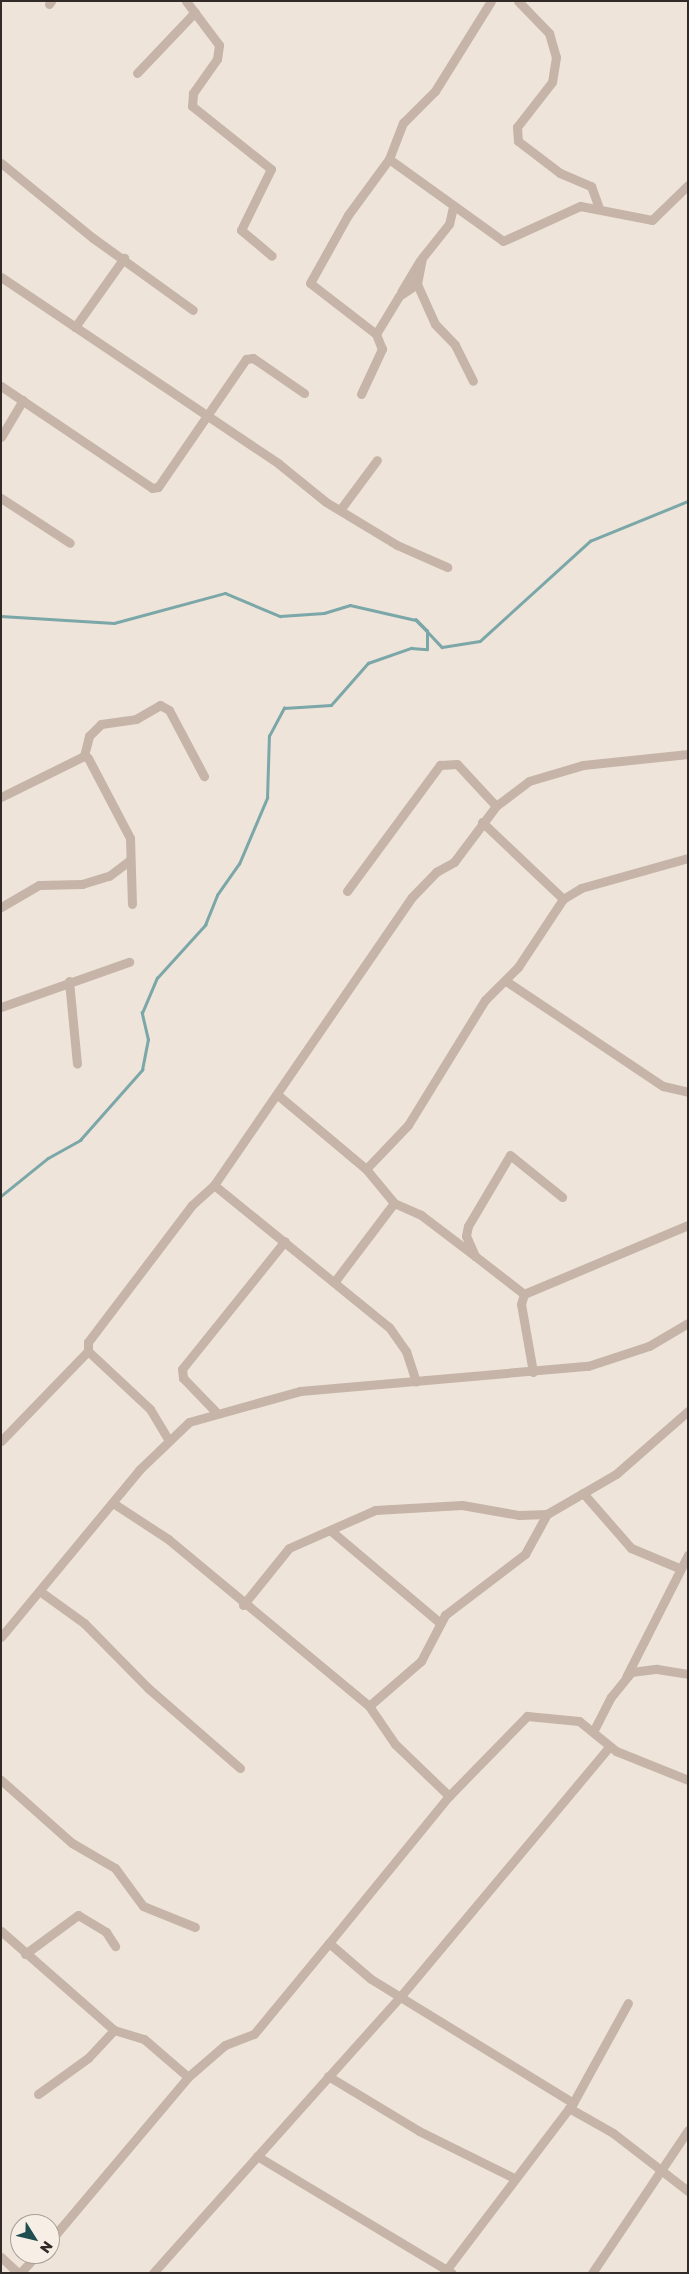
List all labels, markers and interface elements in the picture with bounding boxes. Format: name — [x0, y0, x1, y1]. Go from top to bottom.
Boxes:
north arrow — [10, 2214, 60, 2264]
text: N — [37, 2238, 57, 2257]

